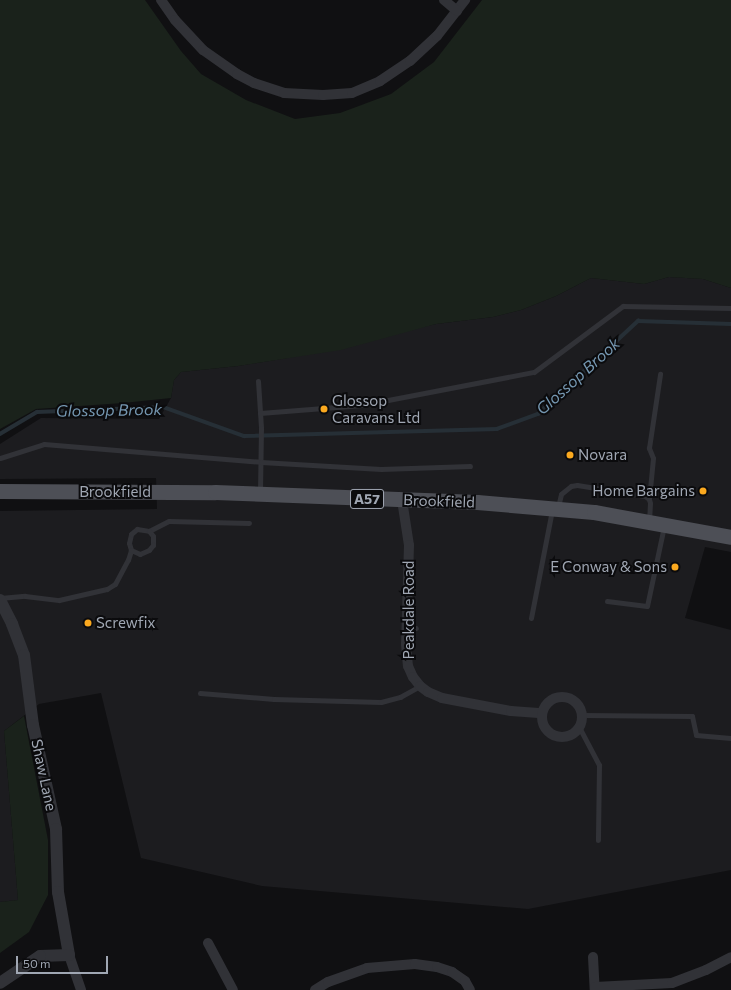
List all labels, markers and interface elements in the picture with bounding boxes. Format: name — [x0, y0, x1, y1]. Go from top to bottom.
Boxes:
water label: Glossop Brook — [532, 333, 624, 419]
place label: Glossop Caravans Ltd — [332, 391, 420, 426]
water label: Glossop Brook — [56, 399, 162, 421]
marker: Glossop Caravans Ltd — [319, 404, 329, 414]
place label: Novara — [578, 446, 627, 464]
marker: Novara — [565, 450, 575, 460]
place label: Home Bargains — [592, 482, 695, 500]
street label: Brookfield — [79, 483, 151, 501]
marker: Home Bargains — [698, 486, 708, 496]
road number: A57 — [350, 487, 384, 511]
street label: Brookfield — [403, 491, 475, 511]
place label: E Conway & Sons — [550, 558, 667, 576]
street label: Peakdale Road — [400, 561, 418, 659]
marker: E Conway & Sons — [670, 562, 680, 572]
place label: Screwfix — [96, 614, 155, 632]
marker: Screwfix — [83, 618, 93, 628]
street label: Shaw Lane — [28, 737, 60, 813]
scale bar — [18, 948, 110, 974]
text: 50 m — [23, 956, 51, 970]

